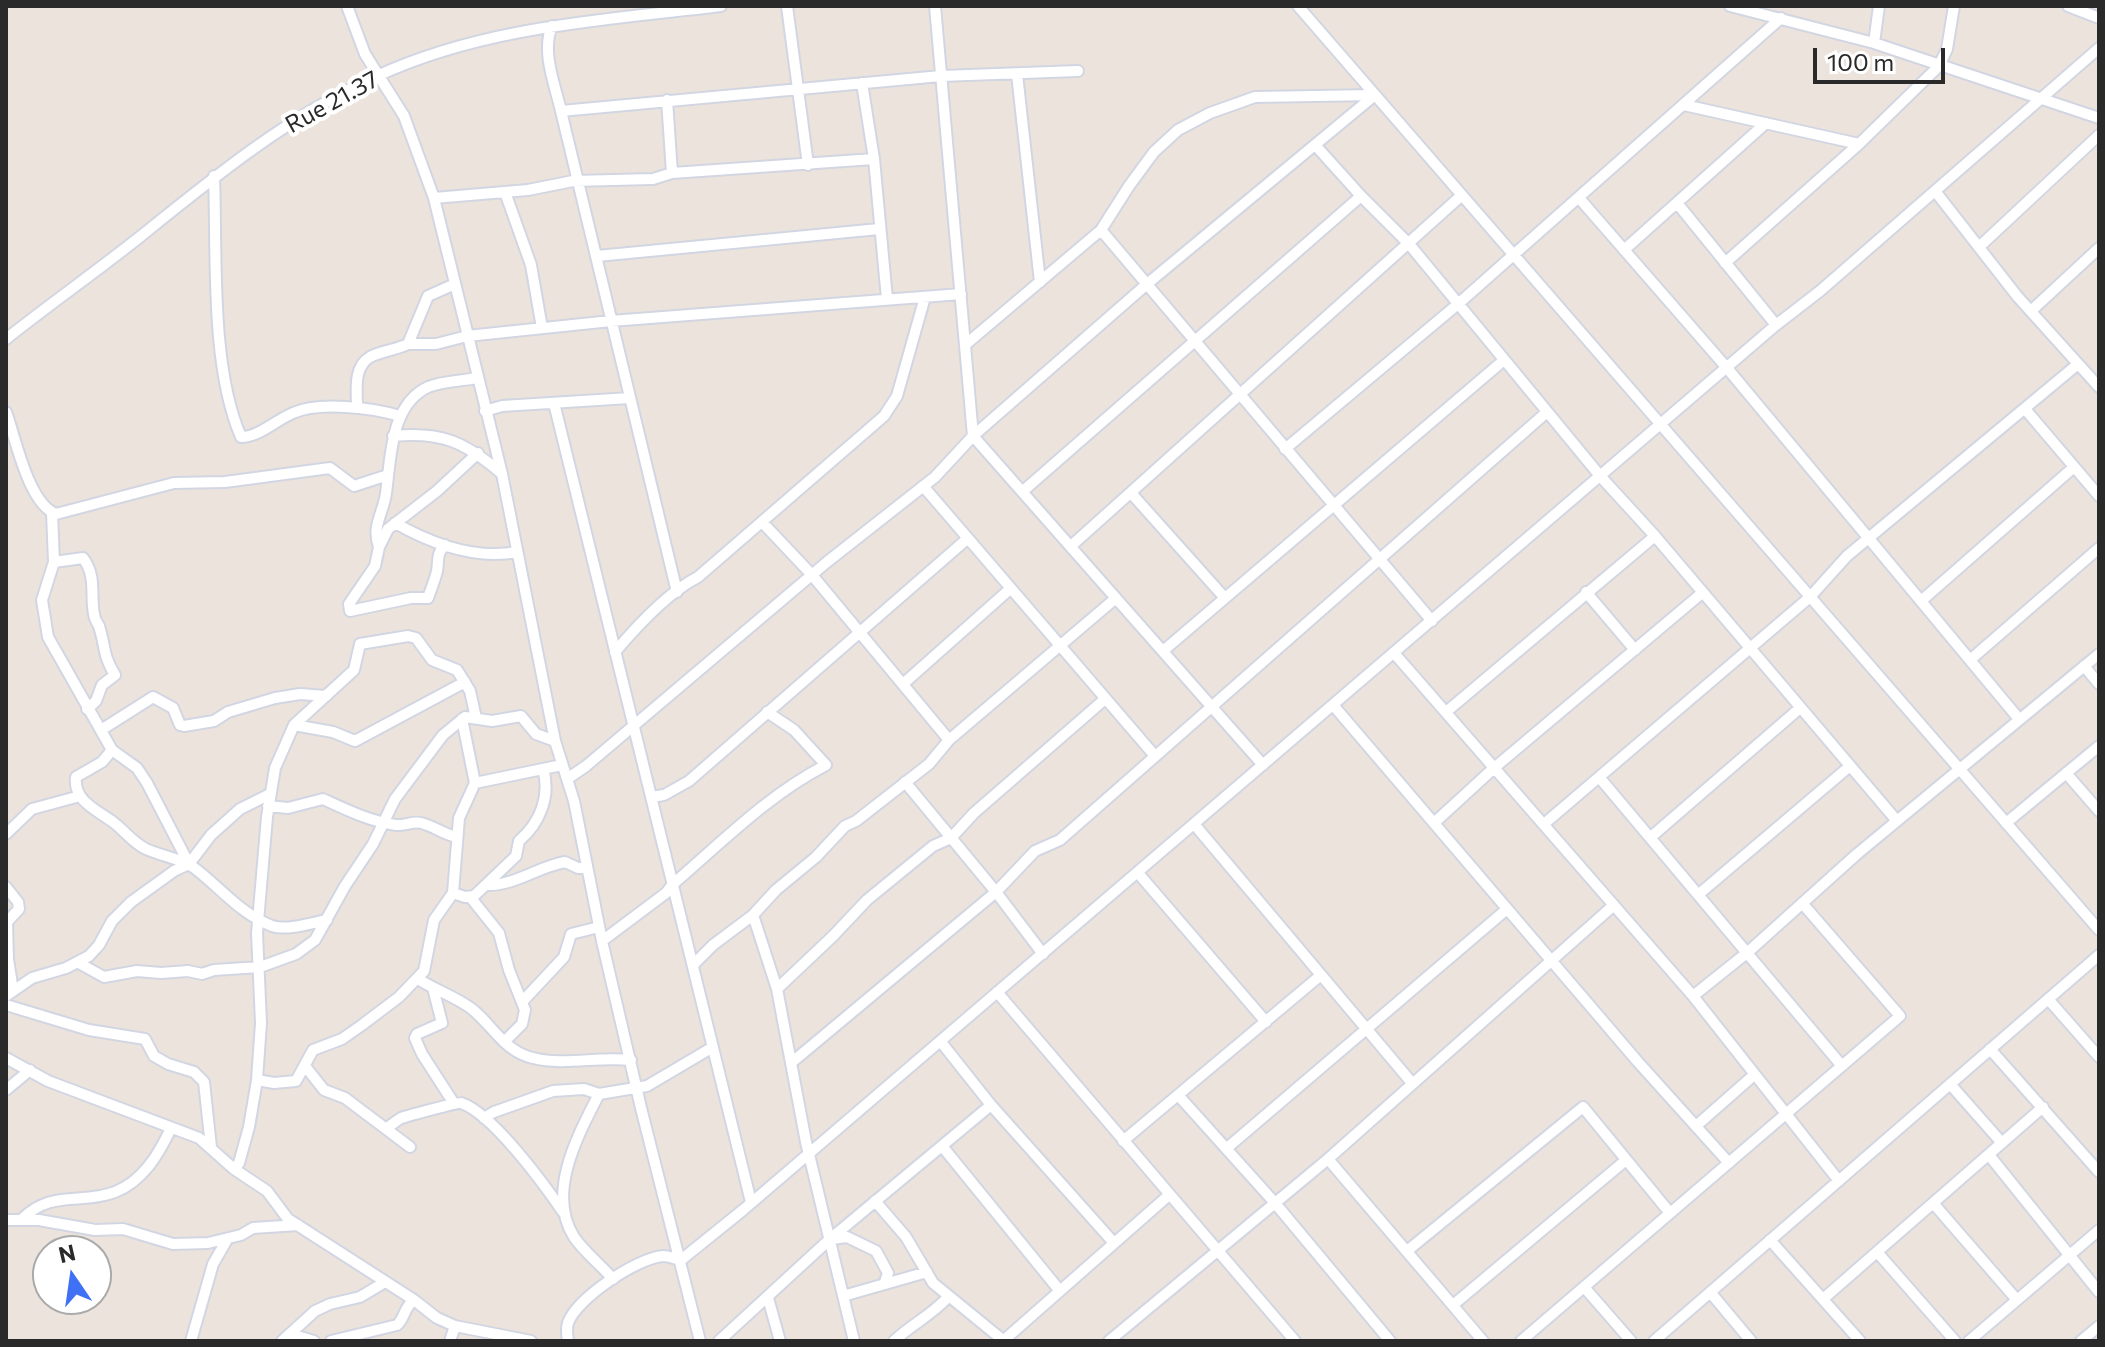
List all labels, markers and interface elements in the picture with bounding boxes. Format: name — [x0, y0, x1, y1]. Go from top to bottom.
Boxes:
scale bar — [1817, 32, 1949, 82]
text: 100 m — [1827, 47, 1894, 76]
street label: Rue 21.37 — [280, 65, 384, 139]
north arrow — [32, 1235, 112, 1315]
text: N — [56, 1238, 78, 1268]

